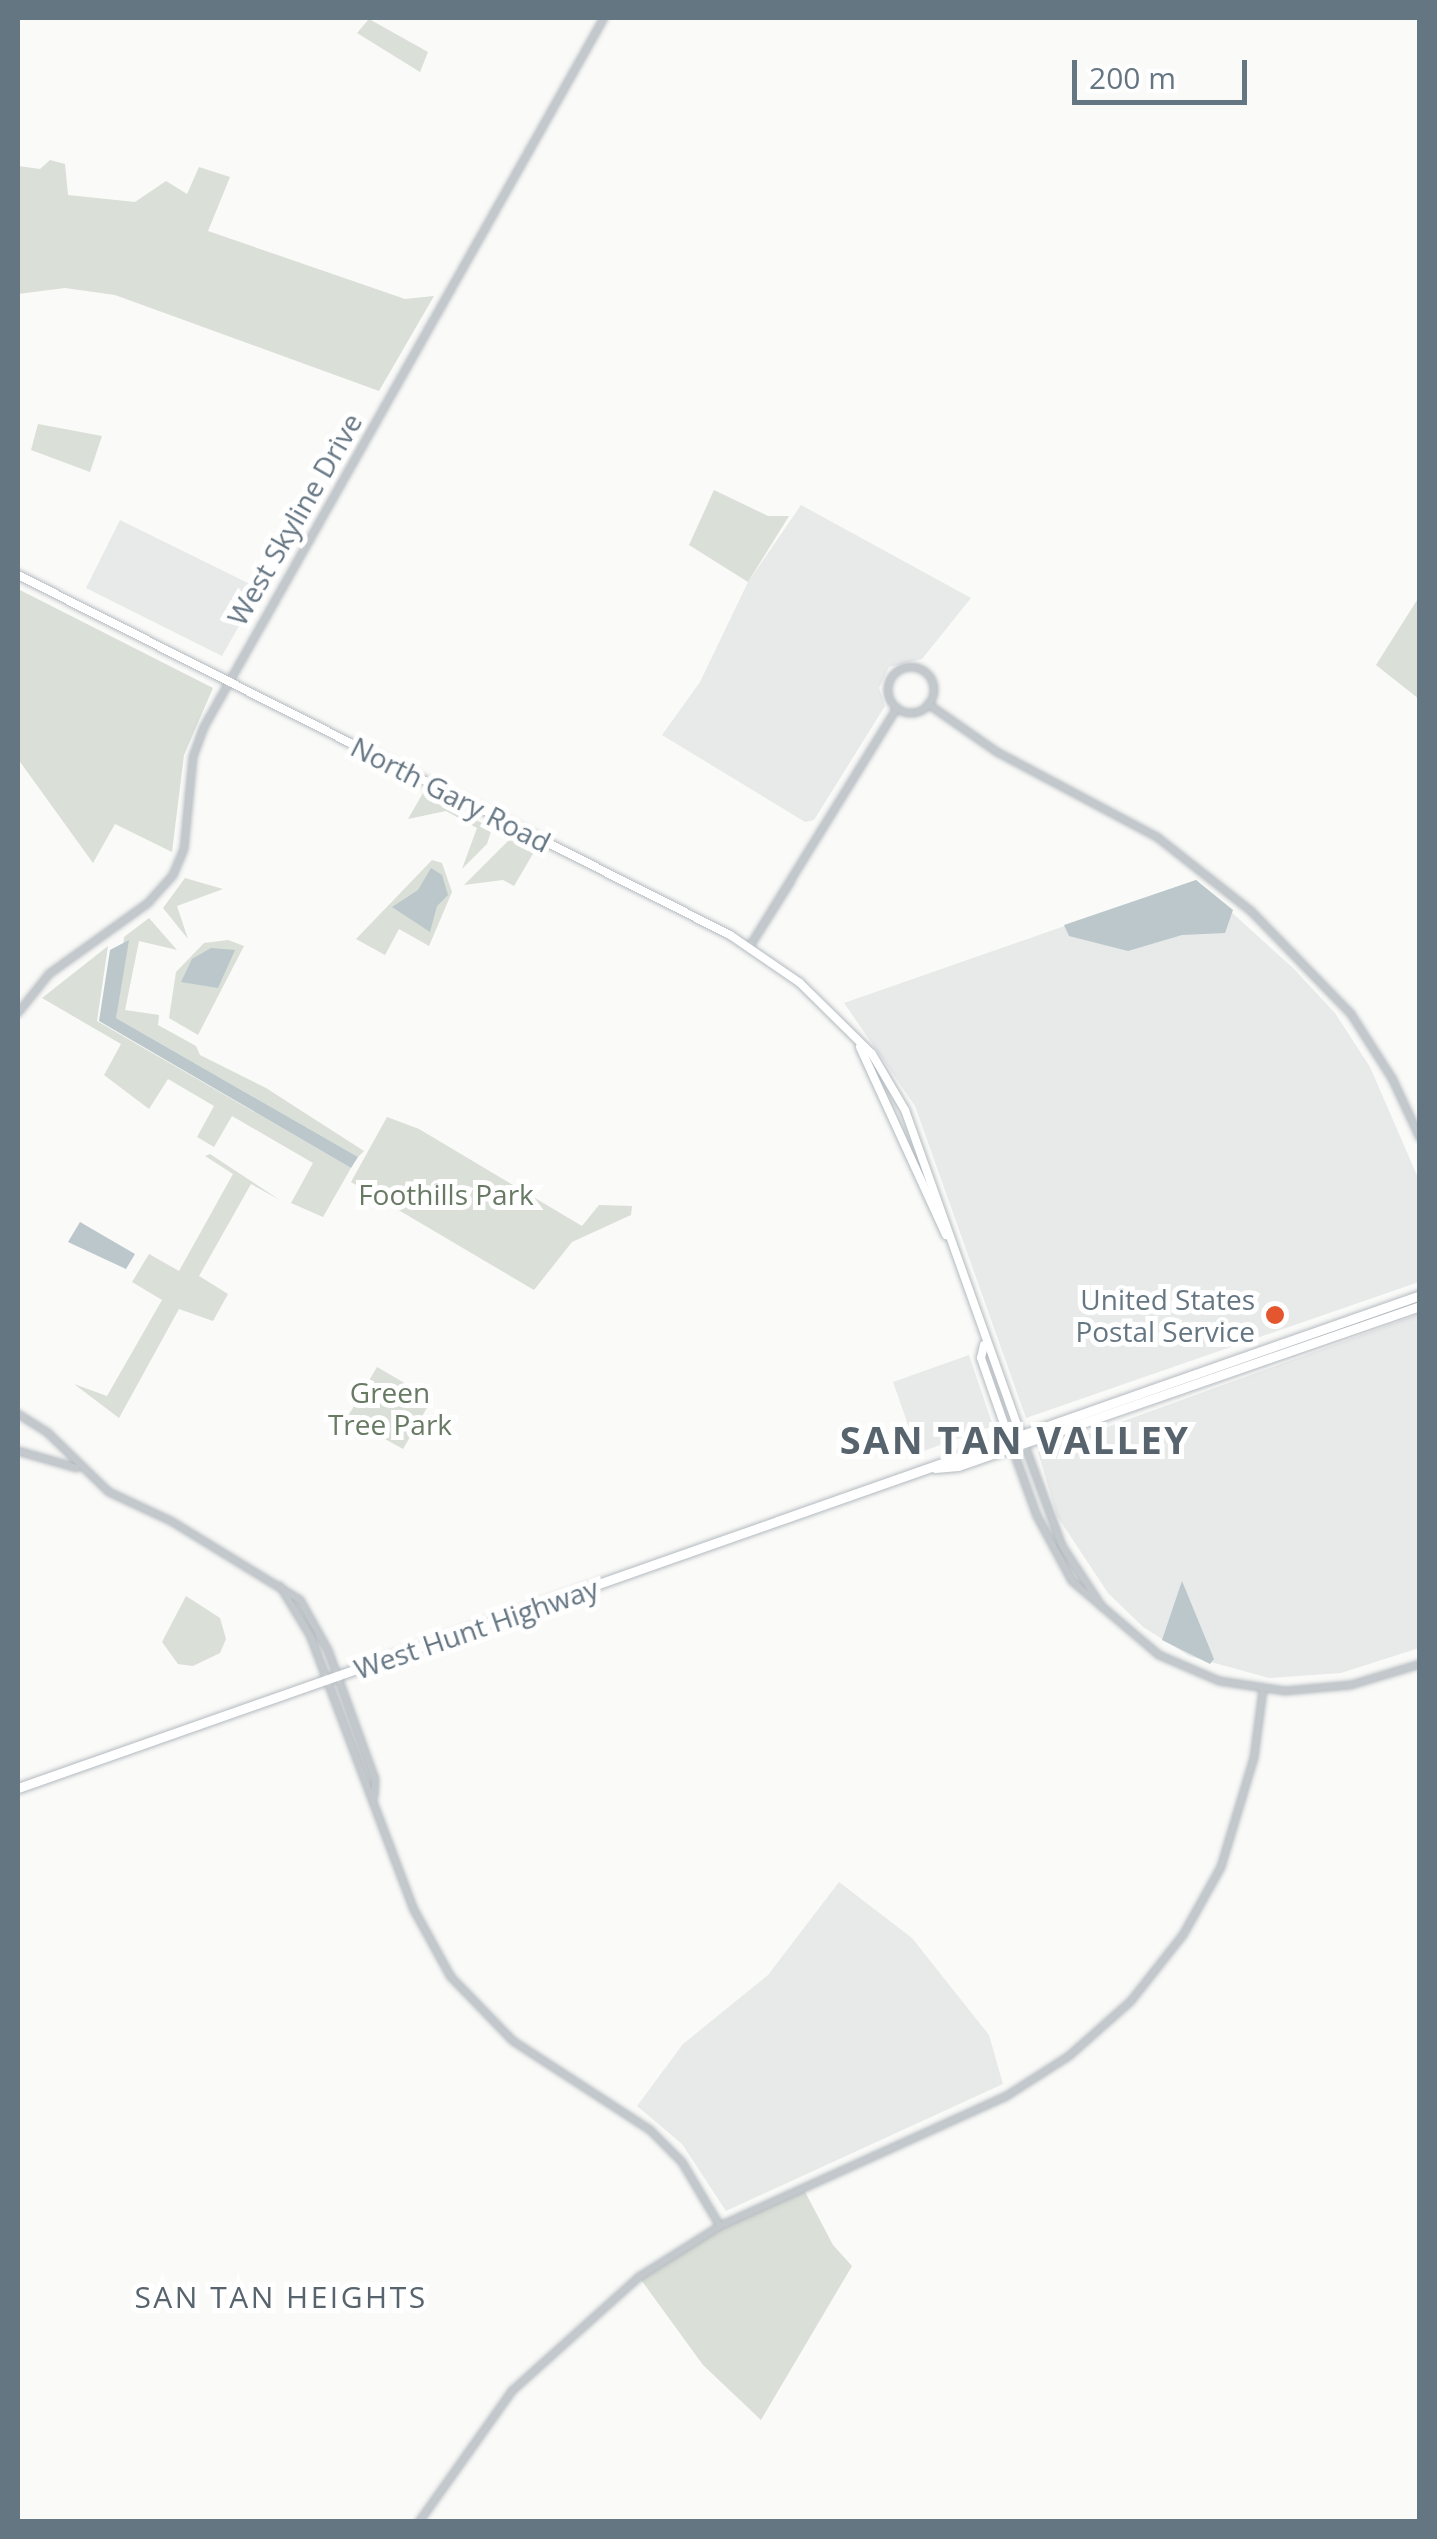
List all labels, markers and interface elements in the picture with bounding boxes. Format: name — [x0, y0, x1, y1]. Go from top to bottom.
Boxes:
scale bar — [1077, 40, 1252, 102]
text: 200 m — [1089, 57, 1176, 98]
street label: West Skyline Drive — [220, 407, 368, 631]
street label: North Gary Road — [346, 729, 556, 859]
park label: Foothills Park — [358, 1177, 534, 1211]
place label: United States Postal Service — [1075, 1282, 1255, 1348]
marker: United States Postal Service — [1264, 1304, 1286, 1326]
park label: Green Tree Park — [328, 1375, 452, 1441]
district label: SAN TAN VALLEY — [840, 1417, 1190, 1463]
street label: West Hunt Highway — [350, 1570, 602, 1686]
district label: SAN TAN HEIGHTS — [134, 2279, 428, 2315]

